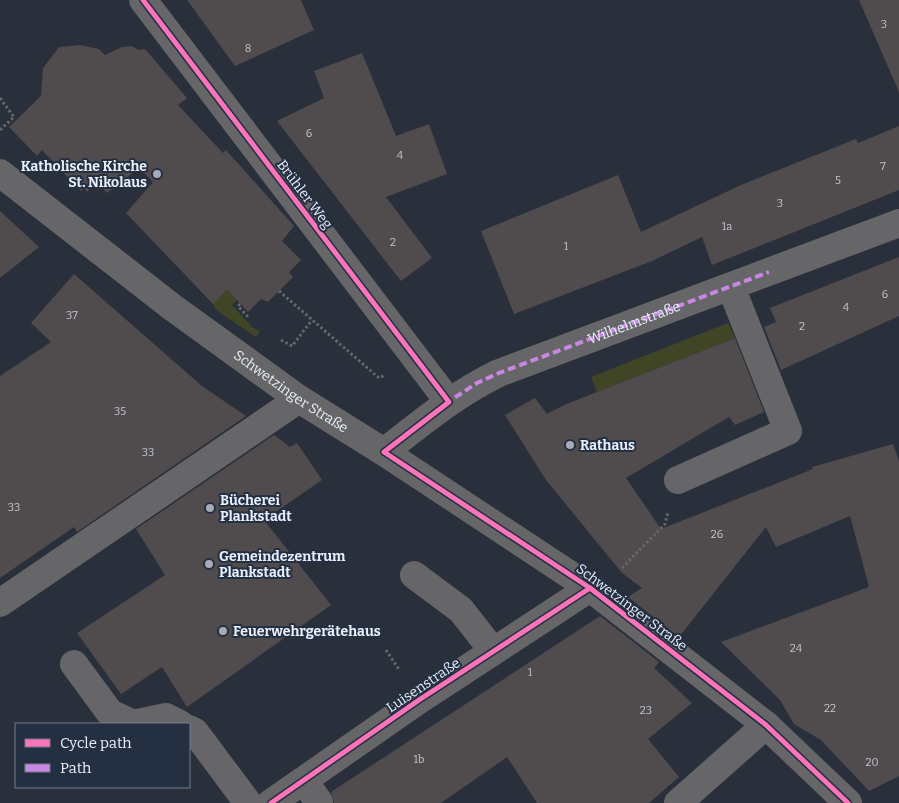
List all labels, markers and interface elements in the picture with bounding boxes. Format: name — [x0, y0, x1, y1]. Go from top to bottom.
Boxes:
house number: 3 — [881, 18, 887, 31]
house number: 8 — [245, 42, 251, 55]
house number: 6 — [306, 127, 312, 140]
house number: 4 — [397, 149, 404, 162]
street label: Brühler Weg — [273, 157, 336, 232]
place label: Katholische Kirche St. Nikolaus — [21, 158, 147, 191]
house number: 7 — [880, 160, 886, 173]
marker: Katholische Kirche St. Nikolaus — [151, 168, 163, 180]
house number: 5 — [835, 174, 841, 187]
house number: 3 — [777, 197, 783, 210]
house number: 1a — [722, 220, 732, 233]
house number: 2 — [390, 236, 396, 249]
house number: 1 — [564, 240, 569, 253]
house number: 6 — [882, 288, 888, 301]
street label: Wilhelmstraße — [585, 298, 683, 348]
house number: 4 — [843, 301, 850, 314]
house number: 37 — [66, 309, 78, 322]
house number: 2 — [799, 320, 805, 333]
street label: Schwetzinger Straße — [230, 347, 351, 437]
house number: 35 — [114, 405, 126, 418]
place label: Rathaus — [580, 437, 635, 454]
marker: Rathaus — [564, 439, 576, 451]
house number: 33 — [142, 446, 154, 459]
place label: Bücherei Plankstadt — [220, 492, 292, 525]
house number: 33 — [8, 501, 20, 514]
marker: Bücherei Plankstadt — [204, 502, 216, 514]
house number: 26 — [711, 528, 723, 541]
place label: Gemeindezentrum Plankstadt — [219, 548, 346, 581]
marker: Gemeindezentrum Plankstadt — [203, 558, 215, 570]
street label: Schwetzinger Straße — [573, 560, 691, 655]
place label: Feuerwehrgerätehaus — [233, 623, 381, 640]
marker: Feuerwehrgerätehaus — [217, 625, 229, 637]
house number: 24 — [790, 642, 803, 655]
street label: Luisenstraße — [383, 655, 463, 716]
house number: 1 — [528, 666, 533, 679]
house number: 22 — [824, 702, 836, 715]
house number: 23 — [640, 704, 652, 717]
legend — [15, 723, 190, 788]
text: Cycle path — [60, 734, 132, 752]
house number: 1b — [414, 753, 424, 766]
house number: 20 — [865, 756, 879, 769]
text: Path — [60, 759, 92, 777]

